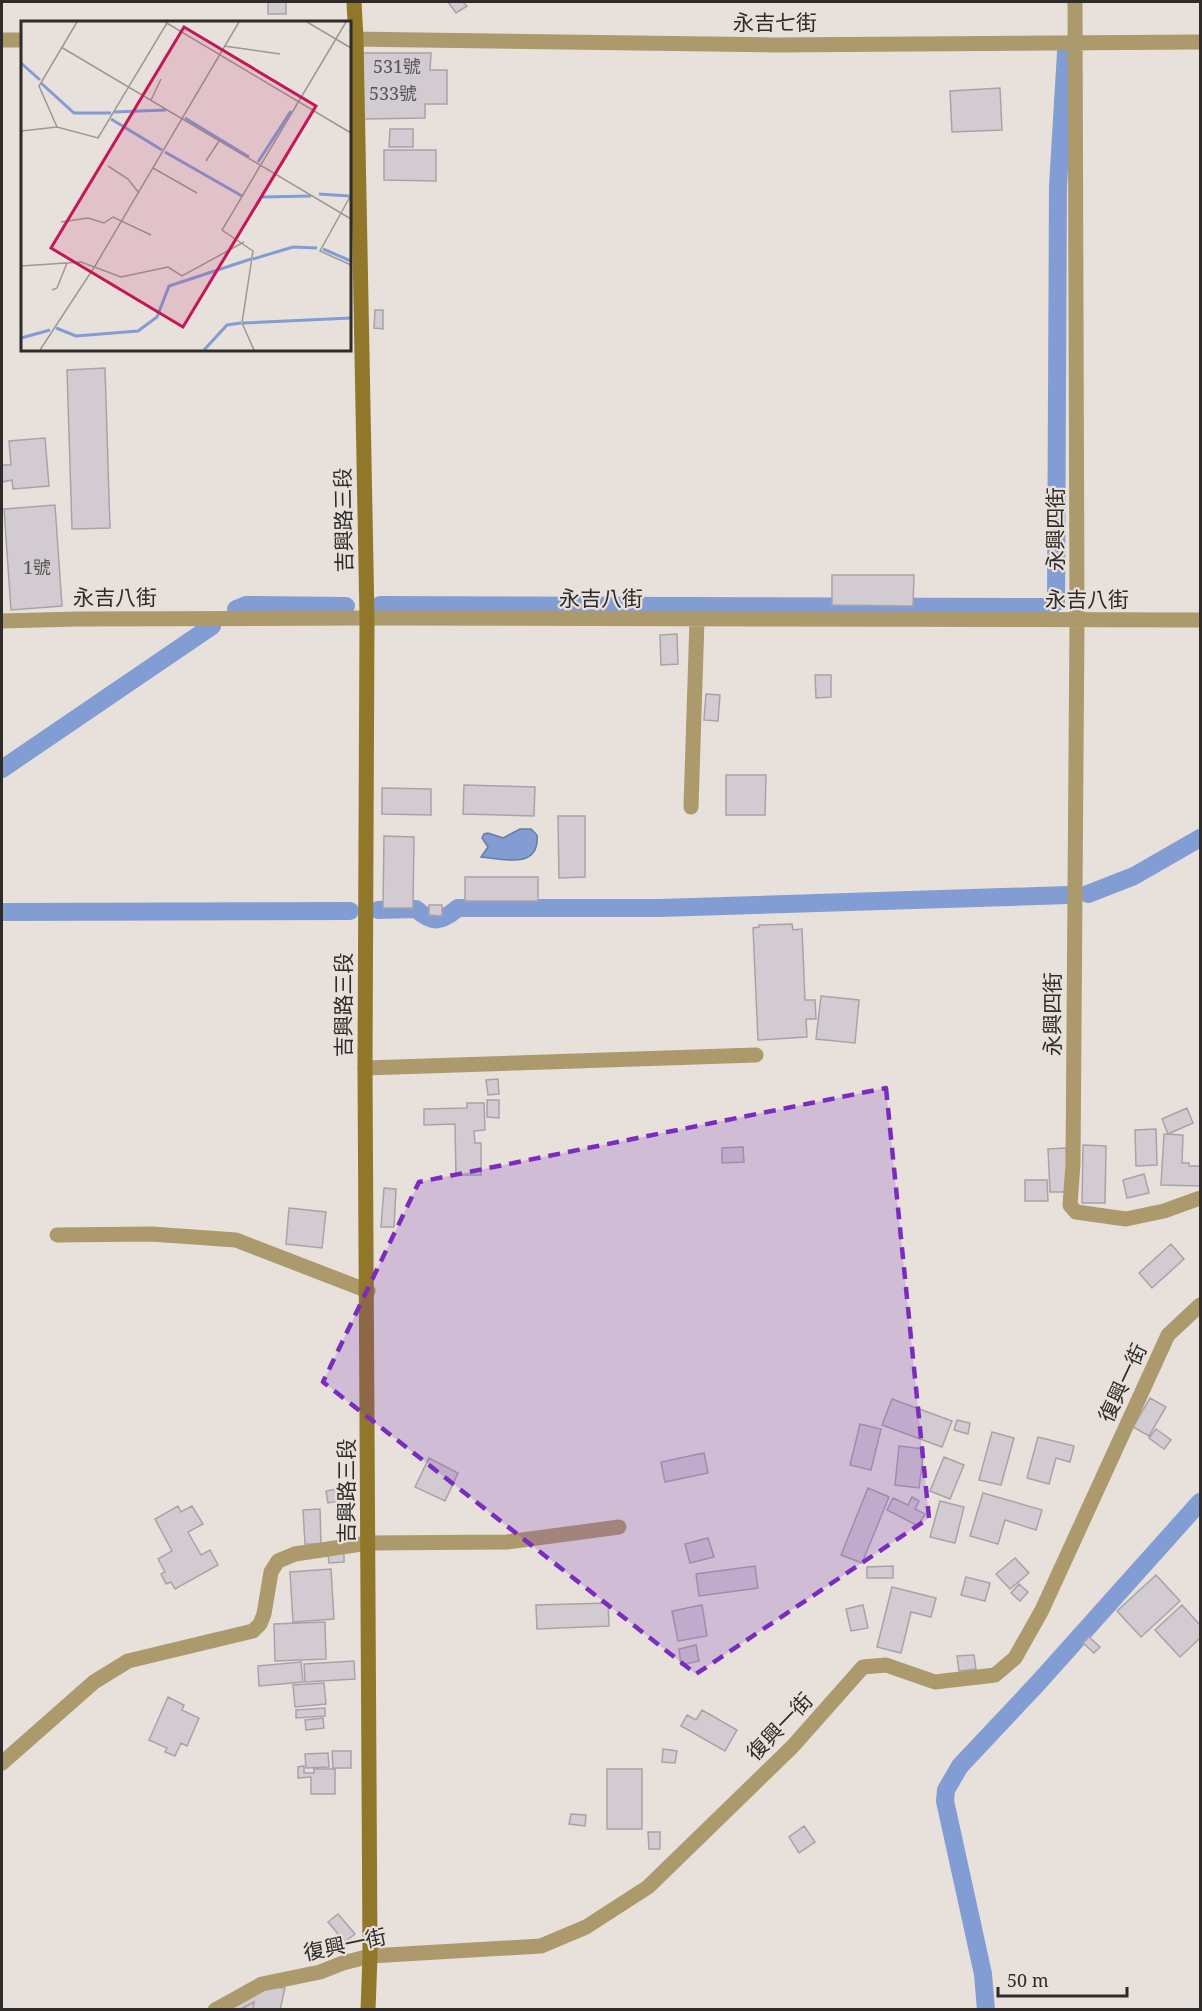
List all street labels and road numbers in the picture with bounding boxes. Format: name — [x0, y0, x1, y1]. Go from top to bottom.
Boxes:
street label: 永吉七街 — [733, 8, 817, 36]
street label: 吉興路三段 — [328, 467, 358, 573]
street label: 永興四街 — [1041, 487, 1069, 571]
street label: 永吉八街 — [73, 583, 157, 611]
street label: 永吉八街 — [559, 584, 643, 612]
street label: 永吉八街 — [1045, 585, 1129, 613]
street label: 吉興路三段 — [329, 953, 357, 1058]
street label: 永興四街 — [1038, 972, 1066, 1056]
street label: 復興一街 — [1092, 1339, 1153, 1427]
street label: 吉興路三段 — [332, 1439, 360, 1544]
street label: 復興一街 — [740, 1686, 819, 1766]
street label: 復興一街 — [301, 1922, 389, 1966]

